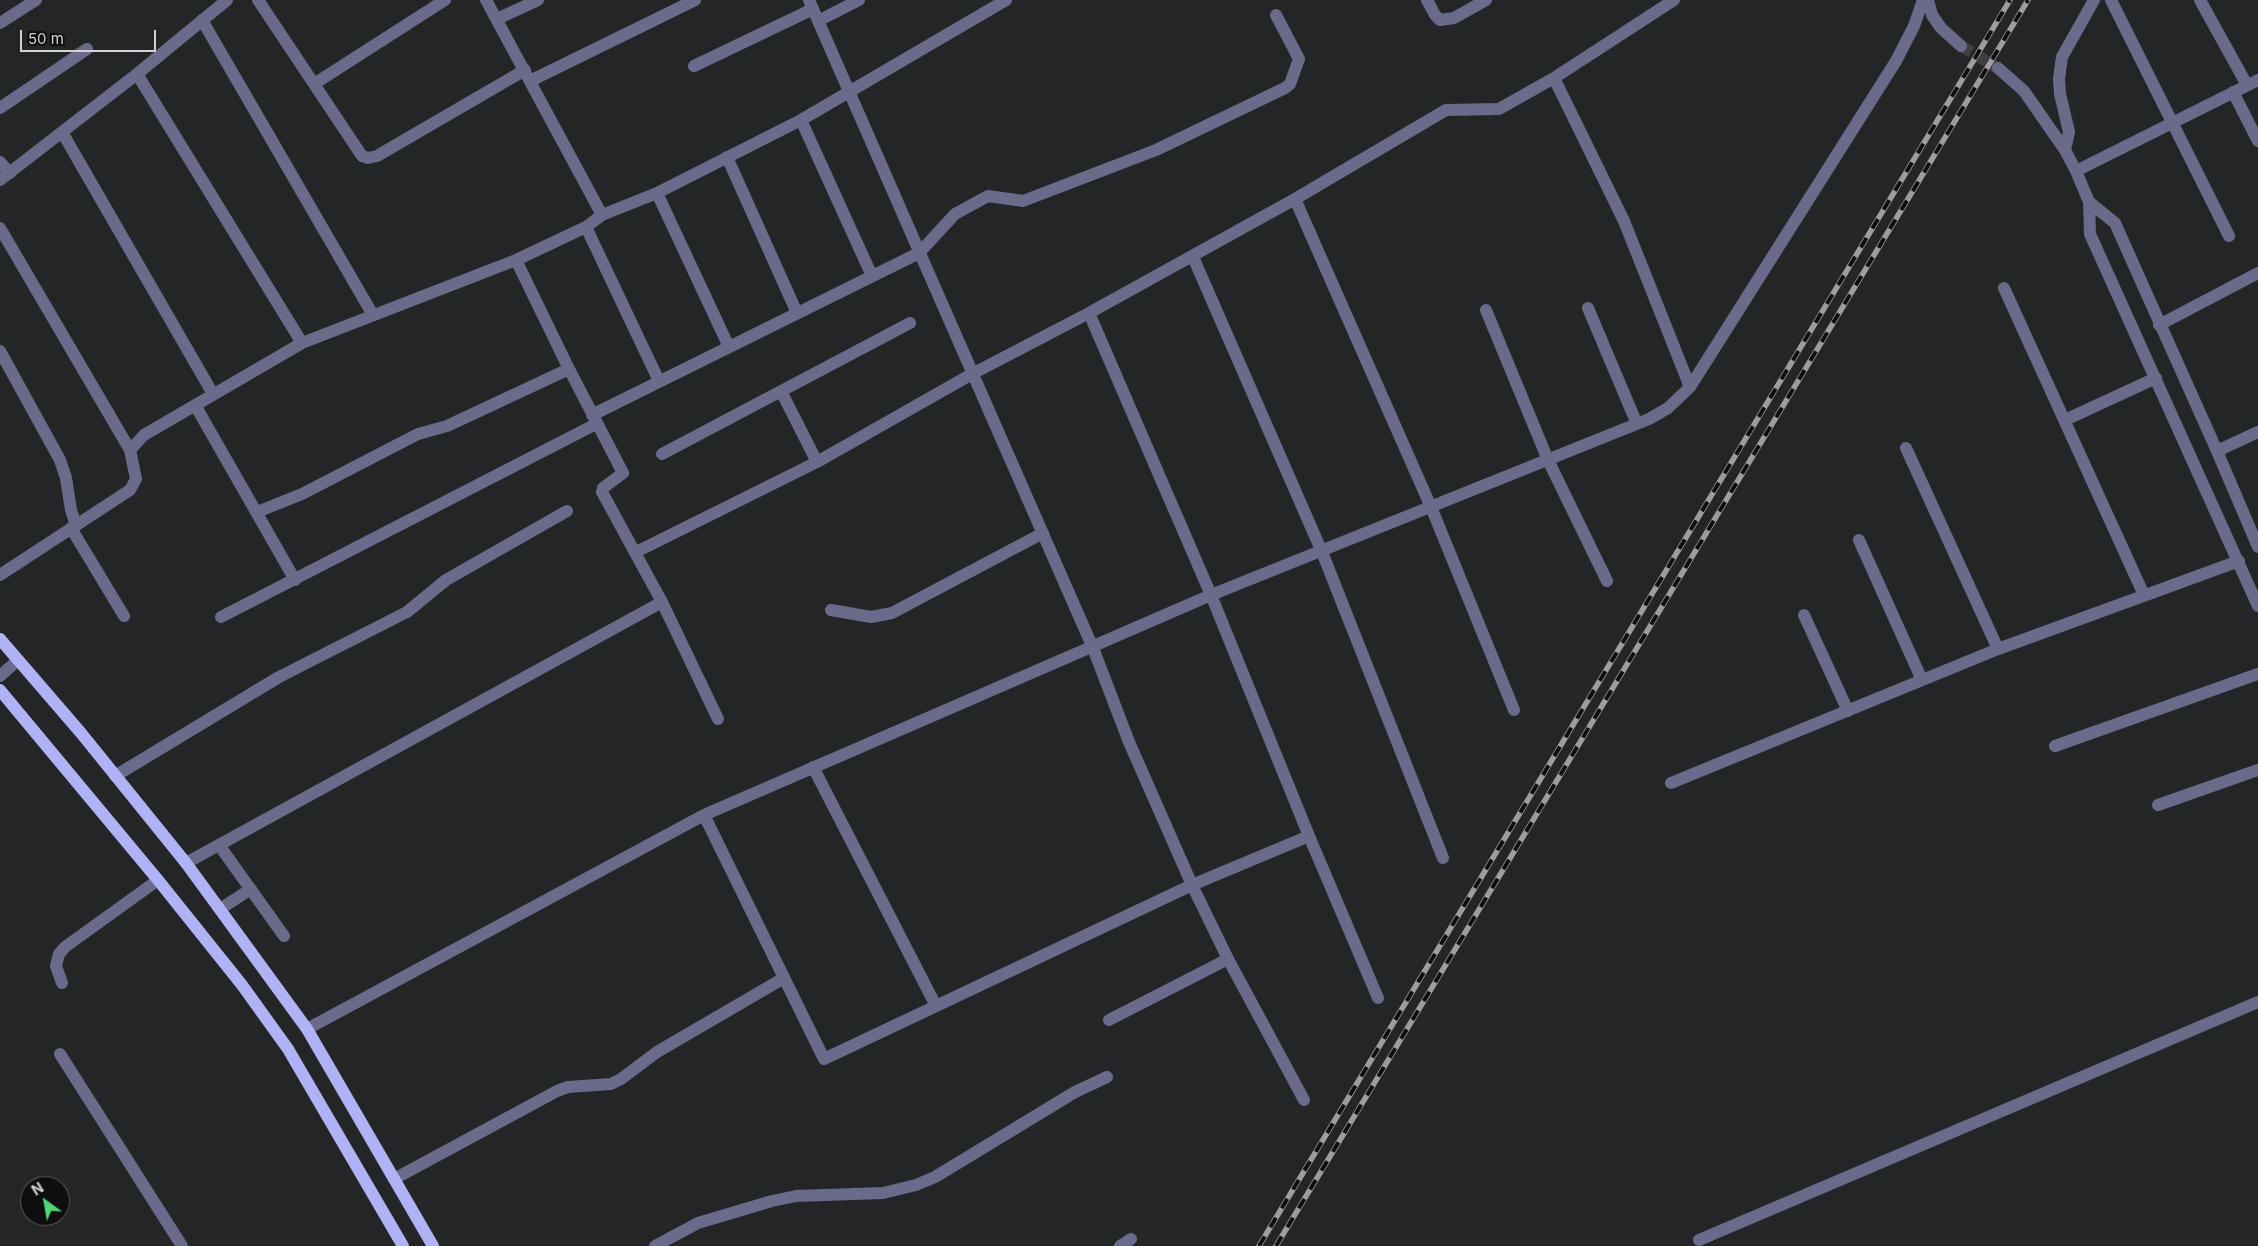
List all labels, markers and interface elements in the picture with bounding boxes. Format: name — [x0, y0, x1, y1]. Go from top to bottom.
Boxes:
scale bar — [22, 20, 159, 52]
text: 50 m — [28, 29, 64, 48]
north arrow — [20, 1176, 70, 1226]
text: N — [28, 1179, 46, 1199]

